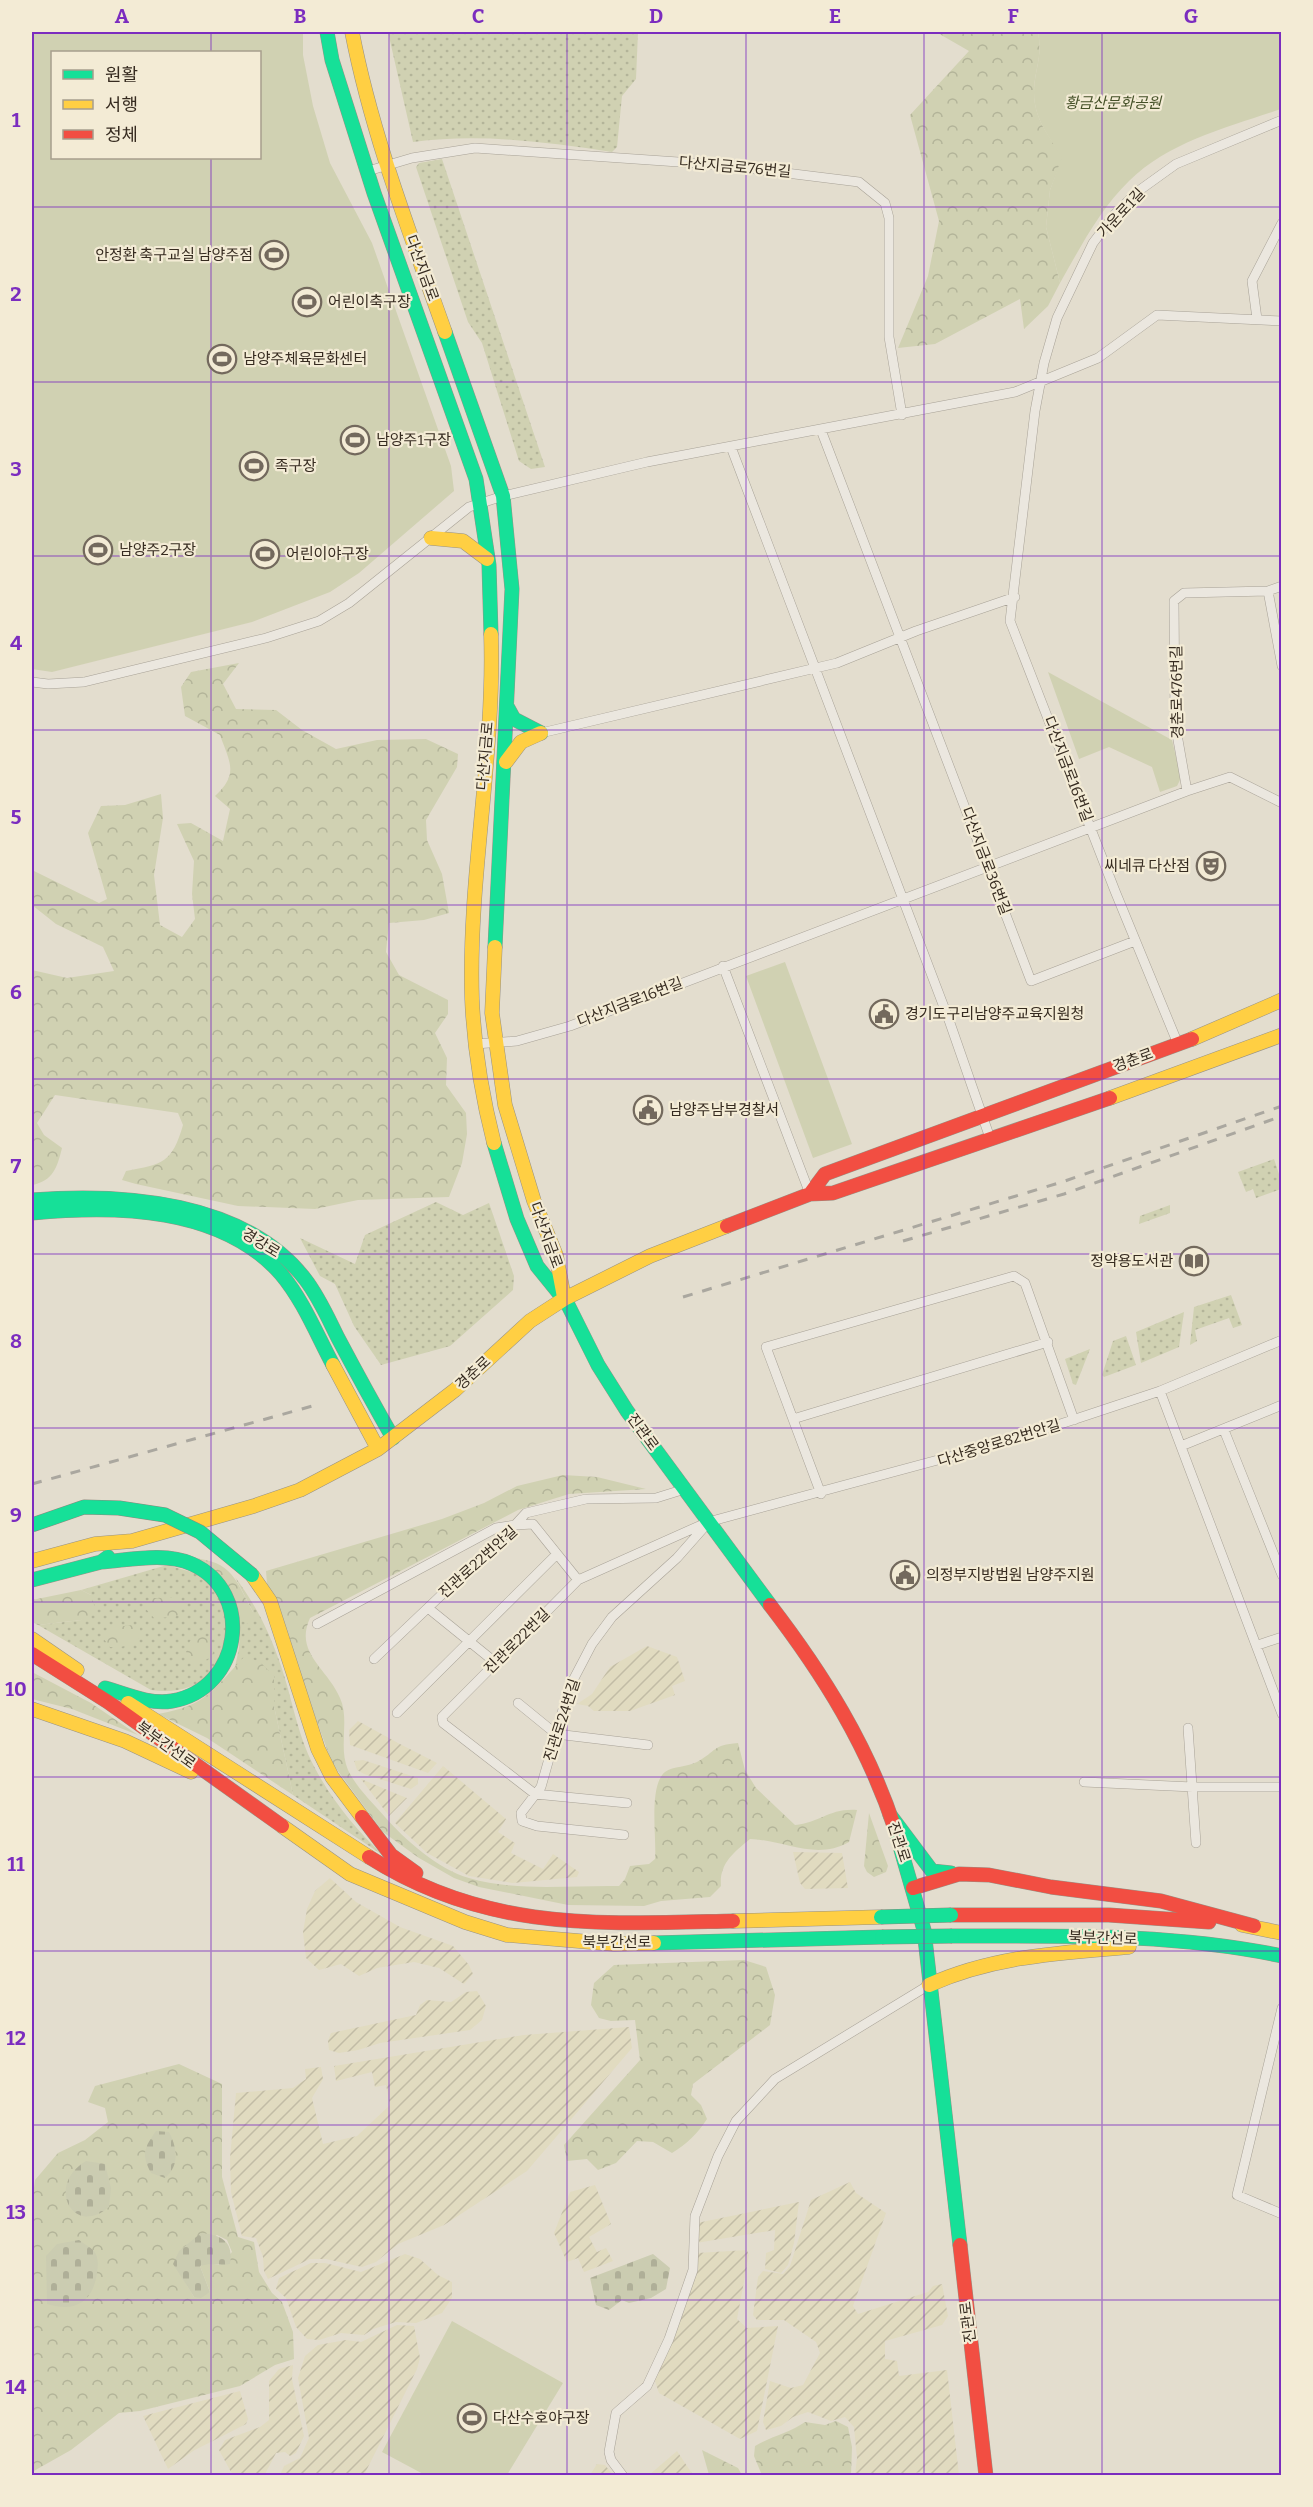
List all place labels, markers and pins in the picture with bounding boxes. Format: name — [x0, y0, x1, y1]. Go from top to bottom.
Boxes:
sports icon: 안정환 축구교실 남양주점 — [258, 239, 290, 271]
place label: 안정환 축구교실 남양주점 — [95, 246, 253, 264]
sports icon: 어린이축구장 — [291, 286, 323, 318]
place label: 어린이축구장 — [328, 293, 411, 311]
sports icon: 남양주체육문화센터 — [206, 343, 238, 375]
place label: 남양주체육문화센터 — [243, 350, 367, 368]
sports icon: 남양주1구장 — [339, 424, 371, 456]
place label: 남양주1구장 — [376, 431, 451, 449]
sports icon: 족구장 — [238, 450, 270, 482]
place label: 족구장 — [275, 457, 317, 475]
sports icon: 남양주2구장 — [82, 534, 114, 566]
sports icon: 어린이야구장 — [249, 538, 281, 570]
place label: 남양주2구장 — [119, 541, 196, 559]
place label: 어린이야구장 — [286, 545, 369, 563]
theatre icon: 씨네큐 다산점 — [1195, 850, 1227, 882]
place label: 씨네큐 다산점 — [1104, 857, 1190, 875]
public building icon: 경기도구리남양주교육지원청 — [868, 998, 900, 1030]
place label: 경기도구리남양주교육지원청 — [905, 1005, 1084, 1023]
public building icon: 남양주남부경찰서 — [632, 1094, 664, 1126]
place label: 남양주남부경찰서 — [669, 1101, 779, 1119]
library icon: 정약용도서관 — [1178, 1245, 1210, 1277]
place label: 정약용도서관 — [1090, 1252, 1173, 1270]
public building icon: 의정부지방법원 남양주지원 — [889, 1559, 921, 1591]
place label: 의정부지방법원 남양주지원 — [926, 1566, 1095, 1584]
sports icon: 다산수호야구장 — [456, 2402, 488, 2434]
place label: 다산수호야구장 — [493, 2409, 590, 2427]

